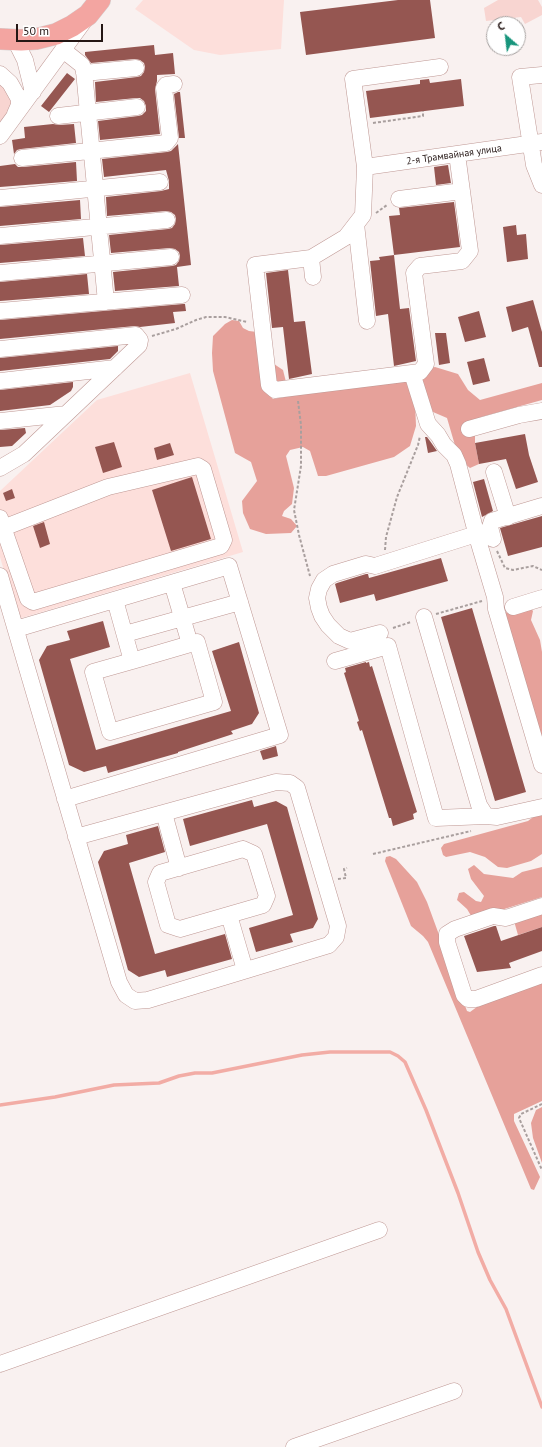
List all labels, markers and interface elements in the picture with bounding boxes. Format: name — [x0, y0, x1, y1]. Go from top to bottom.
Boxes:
scale bar — [18, 16, 105, 42]
north arrow — [486, 16, 526, 56]
text: С — [495, 19, 507, 34]
text: 50 m — [23, 23, 49, 38]
street label: 2-я Трамвайная улица — [405, 142, 503, 168]

